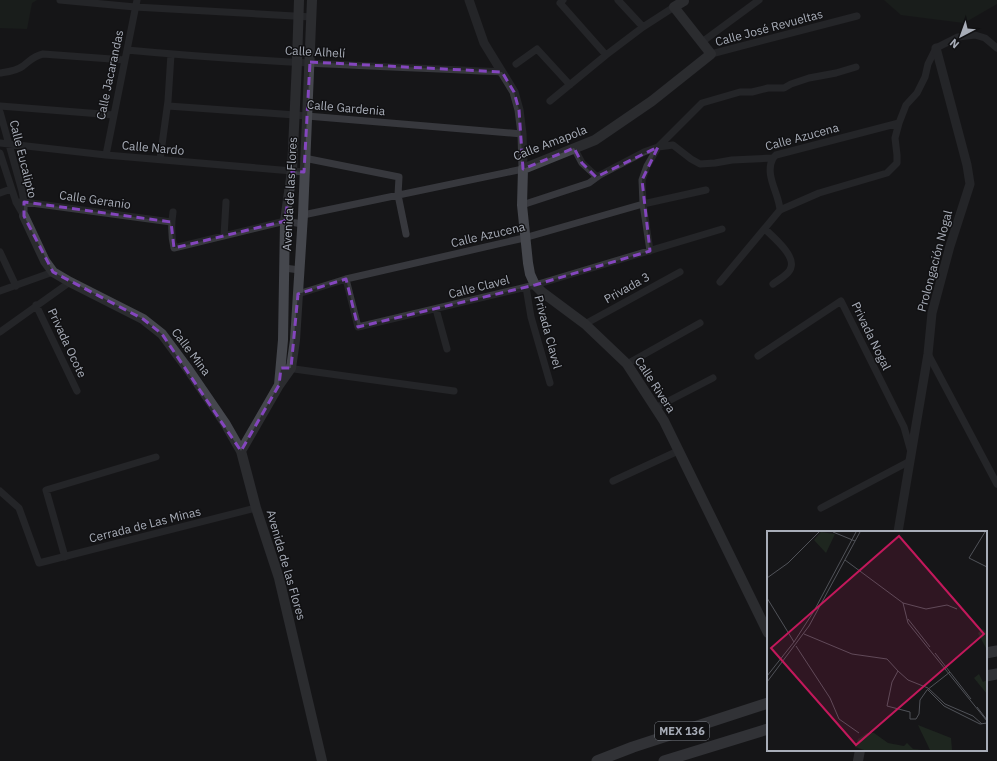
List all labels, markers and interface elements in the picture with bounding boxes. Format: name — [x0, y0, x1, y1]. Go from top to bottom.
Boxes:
street label: Calle José Revueltas — [713, 6, 824, 49]
north arrow — [941, 16, 981, 56]
street label: Calle Jacarandas — [93, 28, 126, 121]
text: N — [947, 36, 962, 51]
street label: Calle Alhelí — [284, 42, 346, 61]
street label: Calle Gardenia — [306, 97, 386, 118]
street label: Calle Eucalipto — [7, 118, 41, 200]
street label: Calle Azucena — [763, 119, 841, 154]
street label: Calle Amapola — [511, 121, 589, 163]
street label: Avenida de las Flores — [279, 136, 300, 251]
street label: Calle Nardo — [121, 137, 185, 158]
street label: Calle Geranio — [58, 187, 132, 212]
street label: Prolongación Nogal — [914, 209, 955, 313]
street label: Calle Azucena — [449, 219, 527, 250]
street label: Privada 3 — [601, 269, 652, 306]
street label: Calle Clavel — [447, 272, 511, 301]
street label: Privada Clavel — [531, 293, 566, 370]
street label: Privada Nogal — [848, 299, 894, 372]
street label: Privada Ocote — [45, 306, 90, 380]
street label: Calle Mina — [169, 325, 215, 379]
street label: Calle Rivera — [632, 354, 679, 416]
street label: Cerrada de Las Minas — [87, 503, 202, 546]
street label: Avenida de las Flores — [264, 508, 309, 622]
inset map — [767, 531, 987, 751]
road number: MEX 136 — [655, 722, 709, 740]

